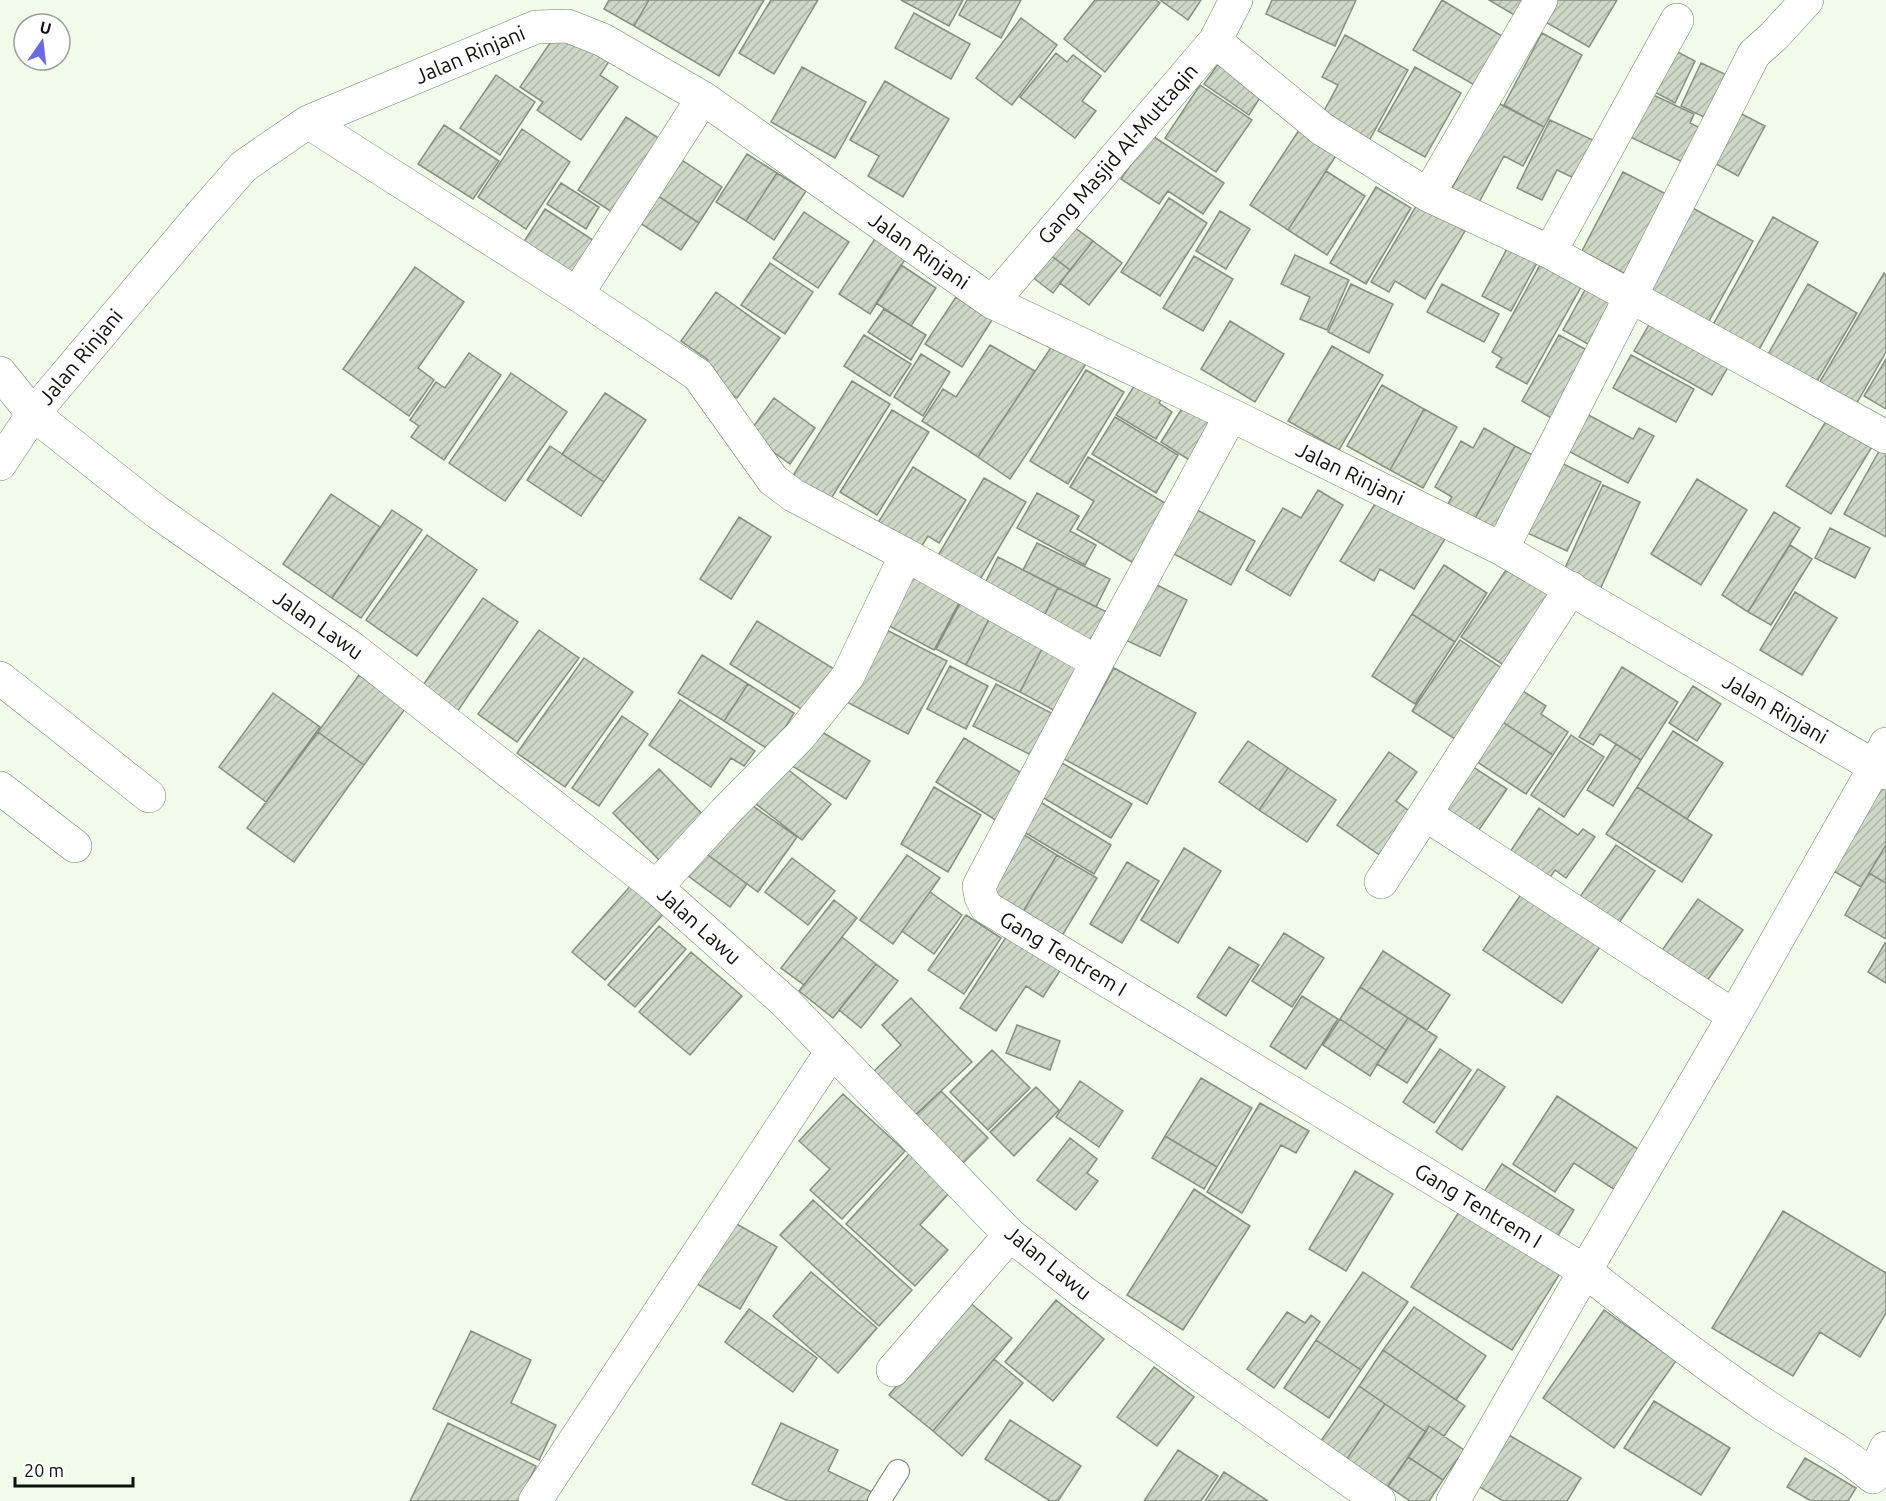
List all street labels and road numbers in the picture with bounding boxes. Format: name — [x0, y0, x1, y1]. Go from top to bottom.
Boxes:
street label: Jalan Rinjani — [411, 20, 528, 88]
street label: Gang Masjid Al-Muttaqin — [1032, 58, 1202, 248]
street label: Jalan Rinjani — [865, 207, 975, 294]
street label: Jalan Rinjani — [33, 304, 127, 409]
street label: Jalan Rinjani — [1292, 437, 1408, 510]
street label: Jalan Lawu — [269, 585, 368, 664]
street label: Jalan Rinjani — [1719, 668, 1832, 748]
street label: Jalan Lawu — [653, 882, 746, 969]
street label: Gang Tentrem I — [996, 906, 1131, 1000]
street label: Gang Tentrem I — [1411, 1158, 1546, 1252]
street label: Jalan Lawu — [1001, 1220, 1097, 1304]

